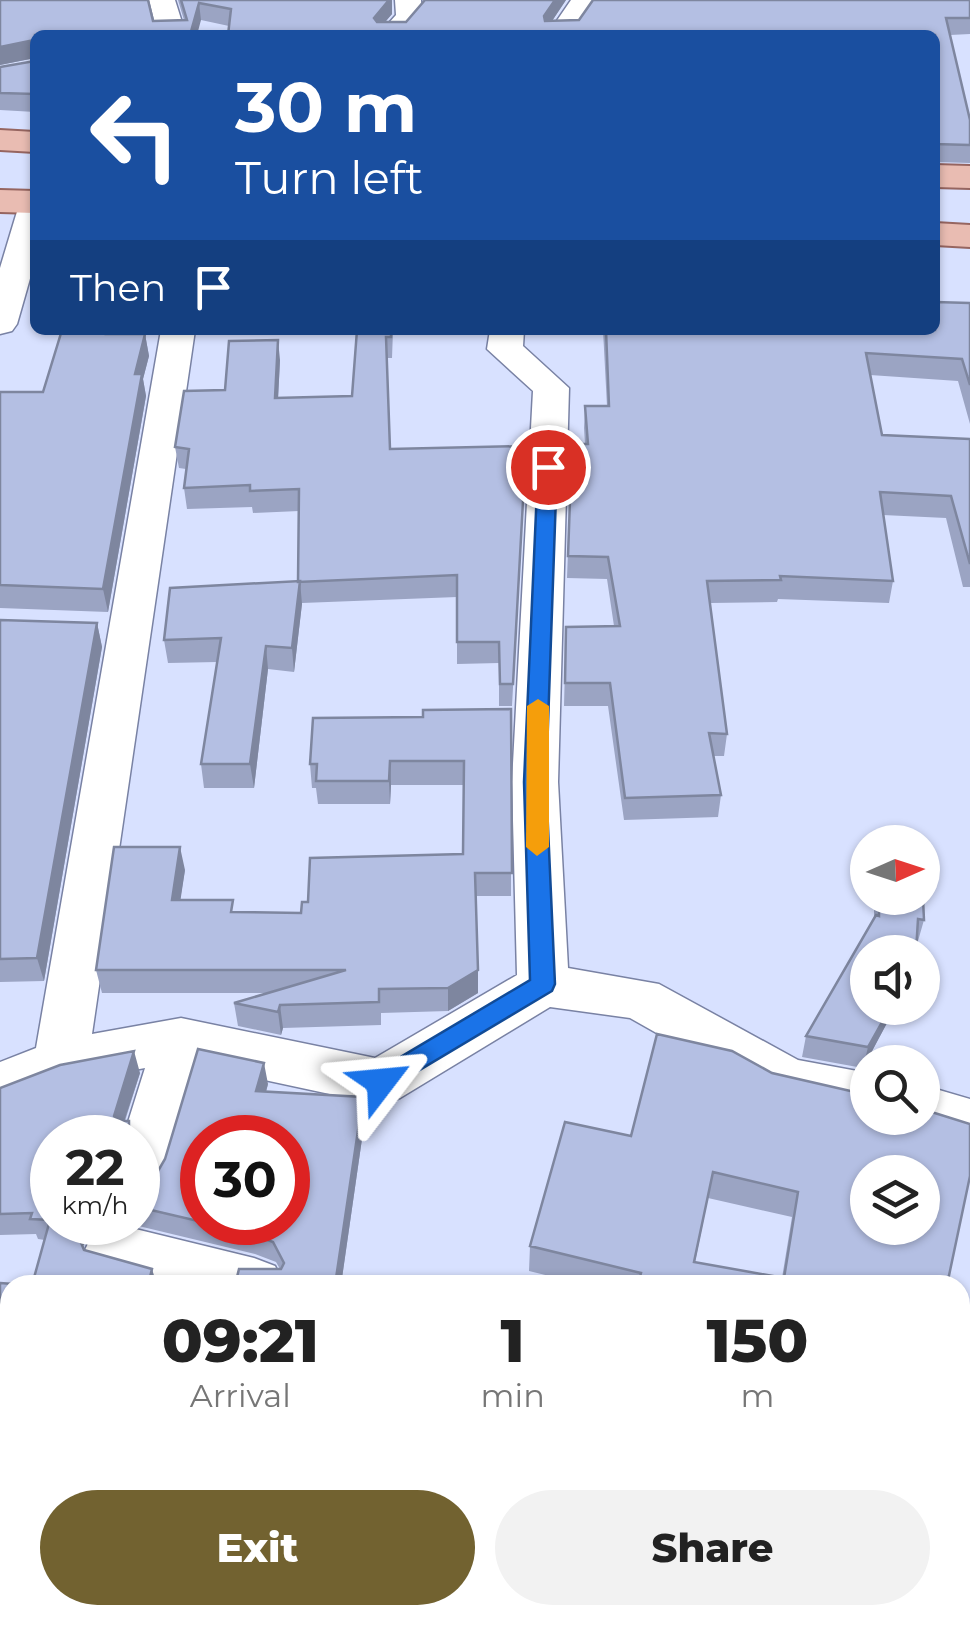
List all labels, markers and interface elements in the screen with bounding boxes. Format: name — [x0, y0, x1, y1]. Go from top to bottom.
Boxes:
text: 30 m — [235, 64, 417, 150]
icon: left — [70, 70, 200, 200]
text: Turn left — [235, 150, 423, 205]
icon: arrive — [186, 260, 241, 315]
text: Then — [70, 264, 166, 311]
pin — [506, 425, 591, 510]
icon: arrive — [521, 440, 576, 495]
north arrow — [850, 825, 940, 915]
map controls — [850, 825, 940, 1245]
button: sound — [850, 935, 940, 1025]
position arrow — [329, 1030, 433, 1134]
button: search — [850, 1045, 940, 1135]
speed limit sign: 30 — [180, 1115, 310, 1245]
text: 22 — [66, 1137, 125, 1198]
button: layers — [850, 1155, 940, 1245]
text: km/h — [62, 1190, 128, 1220]
text: 09:21 — [162, 1304, 319, 1377]
text: 1 — [501, 1304, 525, 1377]
text: 150 — [706, 1304, 808, 1377]
text: Arrival — [190, 1376, 291, 1415]
text: min — [481, 1376, 545, 1415]
text: m — [740, 1376, 774, 1415]
button: Exit — [40, 1490, 475, 1605]
button: Share — [495, 1490, 930, 1605]

